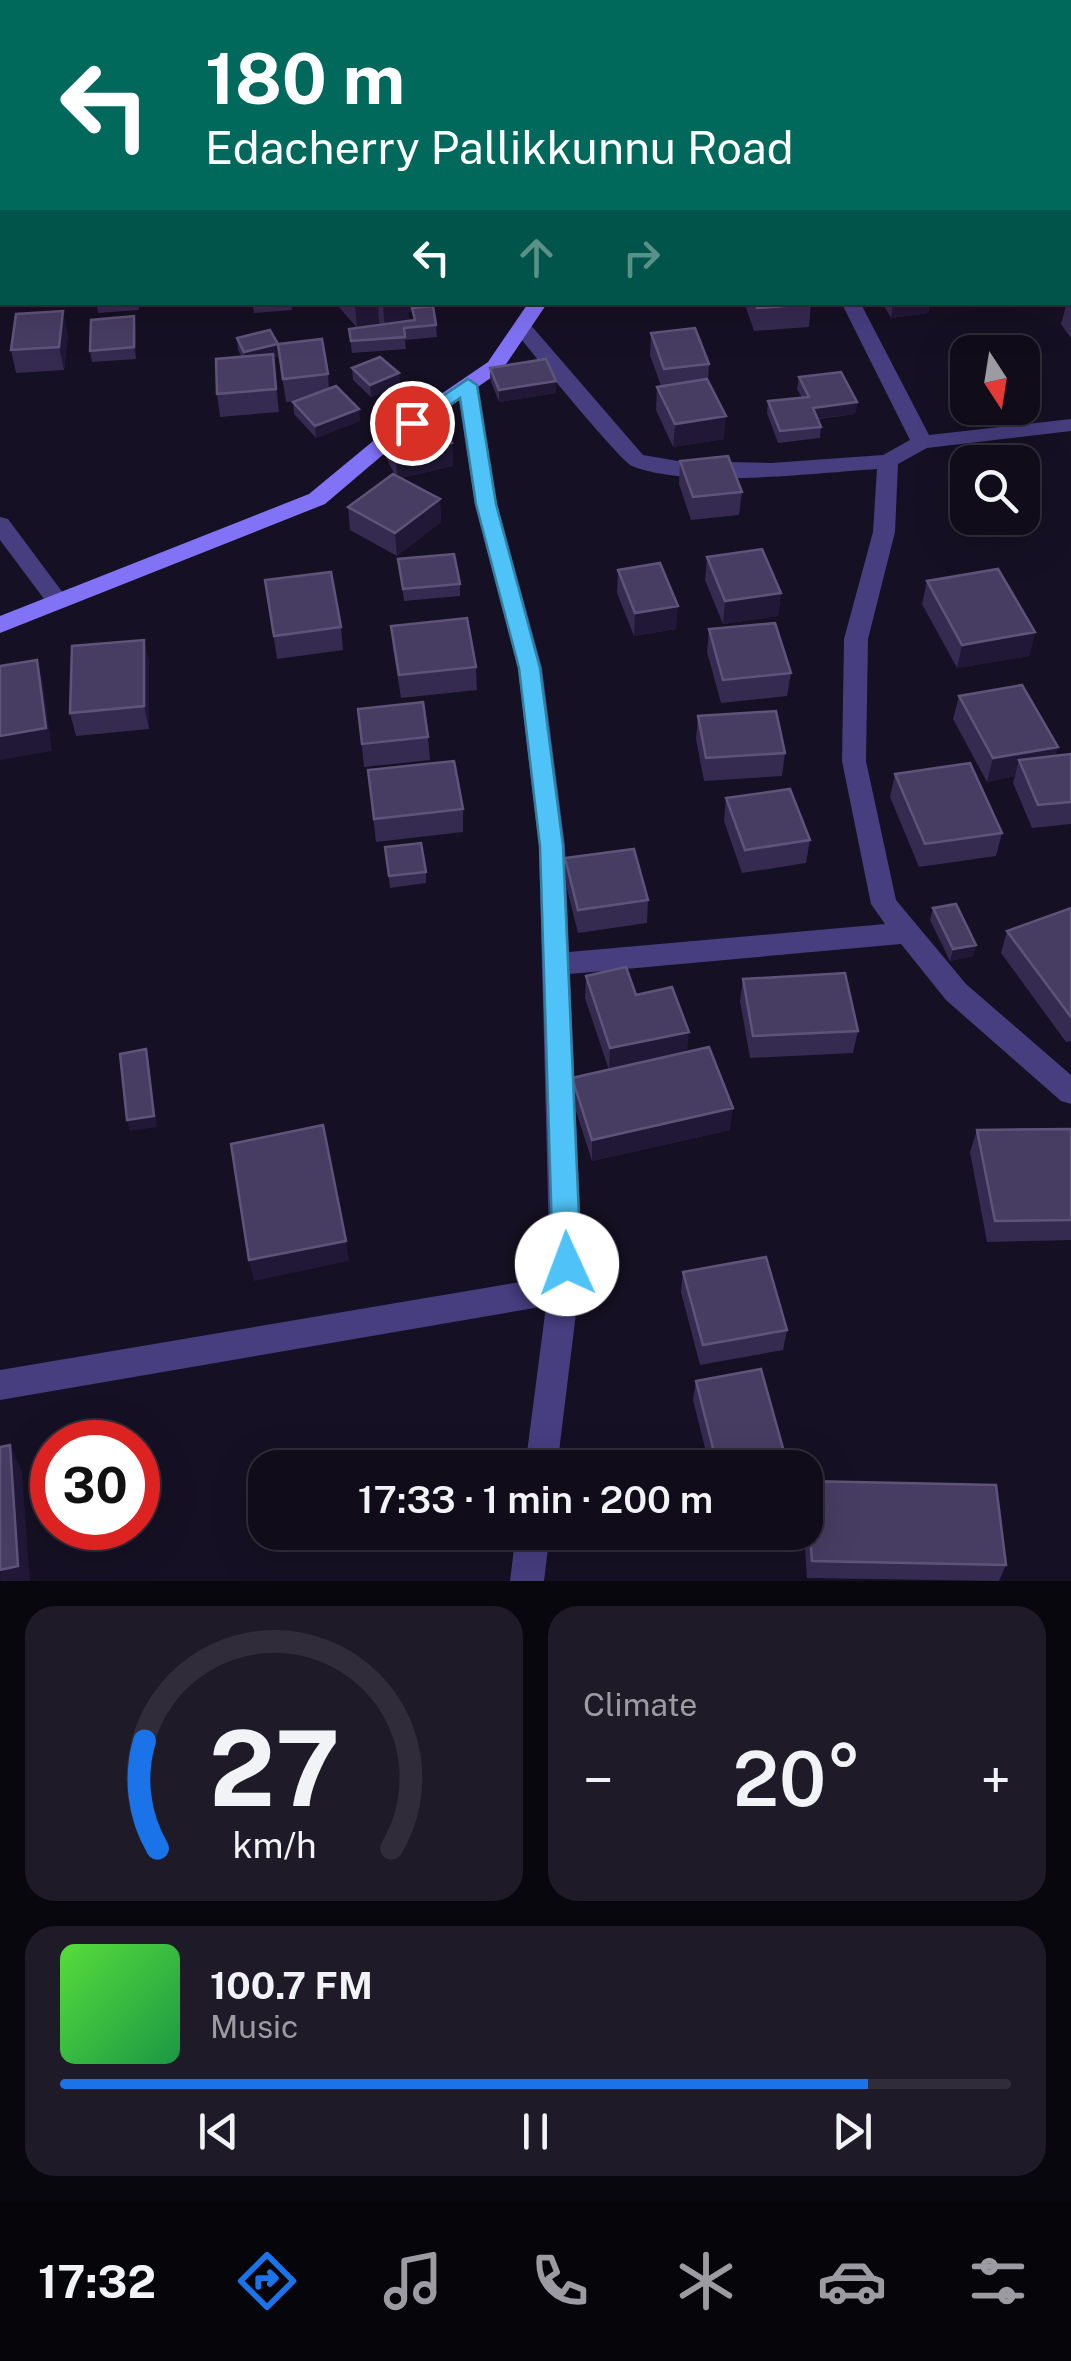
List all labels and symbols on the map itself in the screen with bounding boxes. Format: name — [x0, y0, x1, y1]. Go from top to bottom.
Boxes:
north arrow — [950, 335, 1040, 425]
pin — [370, 381, 455, 466]
position arrow — [515, 1212, 619, 1316]
speed limit sign: 30 — [30, 1420, 160, 1550]

